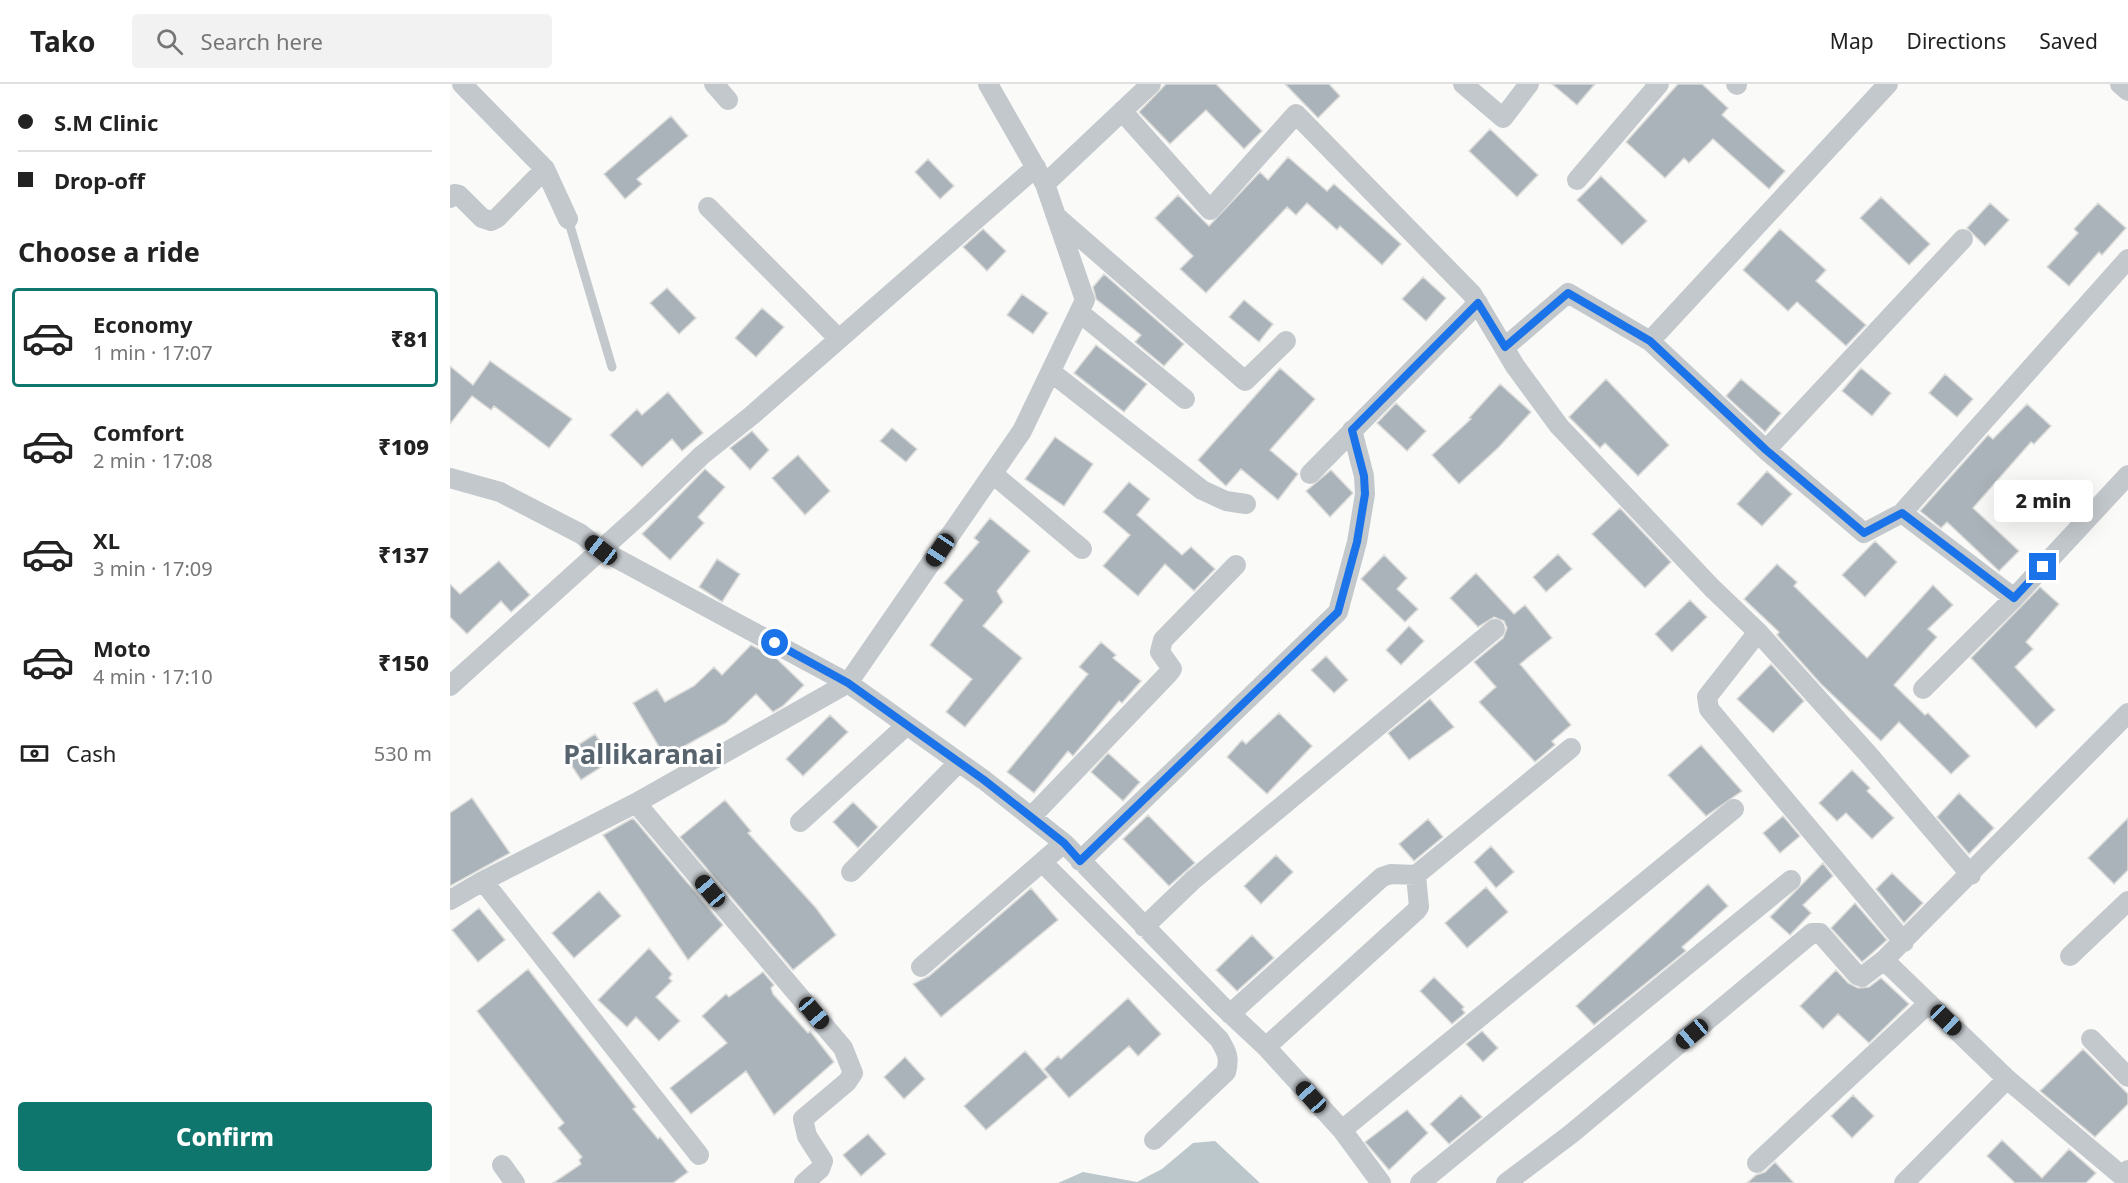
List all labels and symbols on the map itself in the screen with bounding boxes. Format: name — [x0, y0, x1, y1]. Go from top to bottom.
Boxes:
callout: 2 min — [1994, 480, 2092, 522]
car — [922, 530, 958, 570]
car — [581, 532, 621, 568]
route end — [2029, 553, 2056, 580]
route start — [761, 629, 788, 656]
district label: Pallikaranai — [563, 735, 723, 772]
car — [692, 871, 728, 911]
car — [796, 993, 832, 1033]
car — [1927, 1001, 1965, 1039]
car — [1672, 1016, 1712, 1052]
car — [1292, 1078, 1330, 1116]

